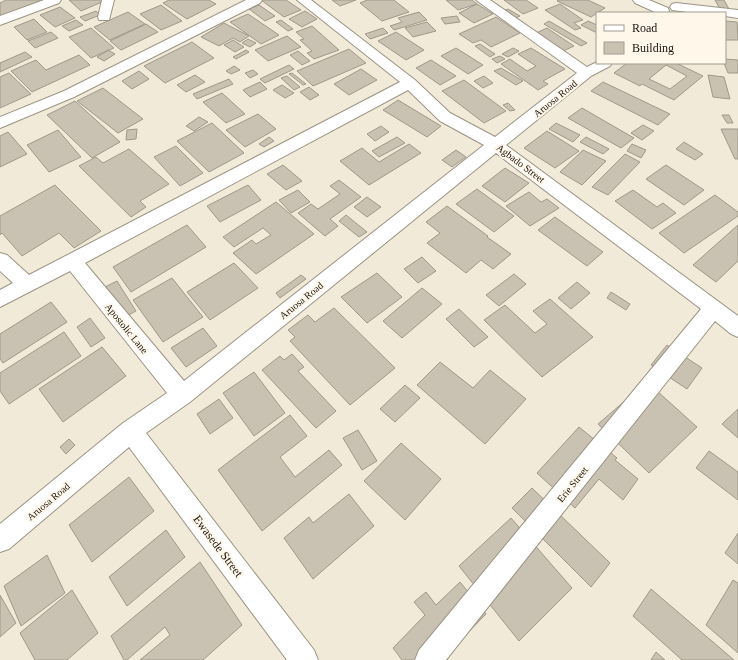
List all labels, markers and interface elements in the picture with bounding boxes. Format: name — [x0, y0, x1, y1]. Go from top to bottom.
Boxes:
legend — [596, 12, 726, 64]
text: Road — [632, 21, 657, 35]
text: Building — [632, 41, 674, 55]
street label: Aruosa Road — [531, 78, 579, 119]
street label: Agbado Street — [494, 142, 547, 185]
street label: Aruosa Road — [277, 280, 325, 321]
street label: Apostolic Lane — [103, 301, 151, 356]
street label: Erie Street — [555, 464, 590, 504]
street label: Aruosa Road — [25, 480, 72, 522]
street label: Ewasede Street — [190, 512, 246, 580]

